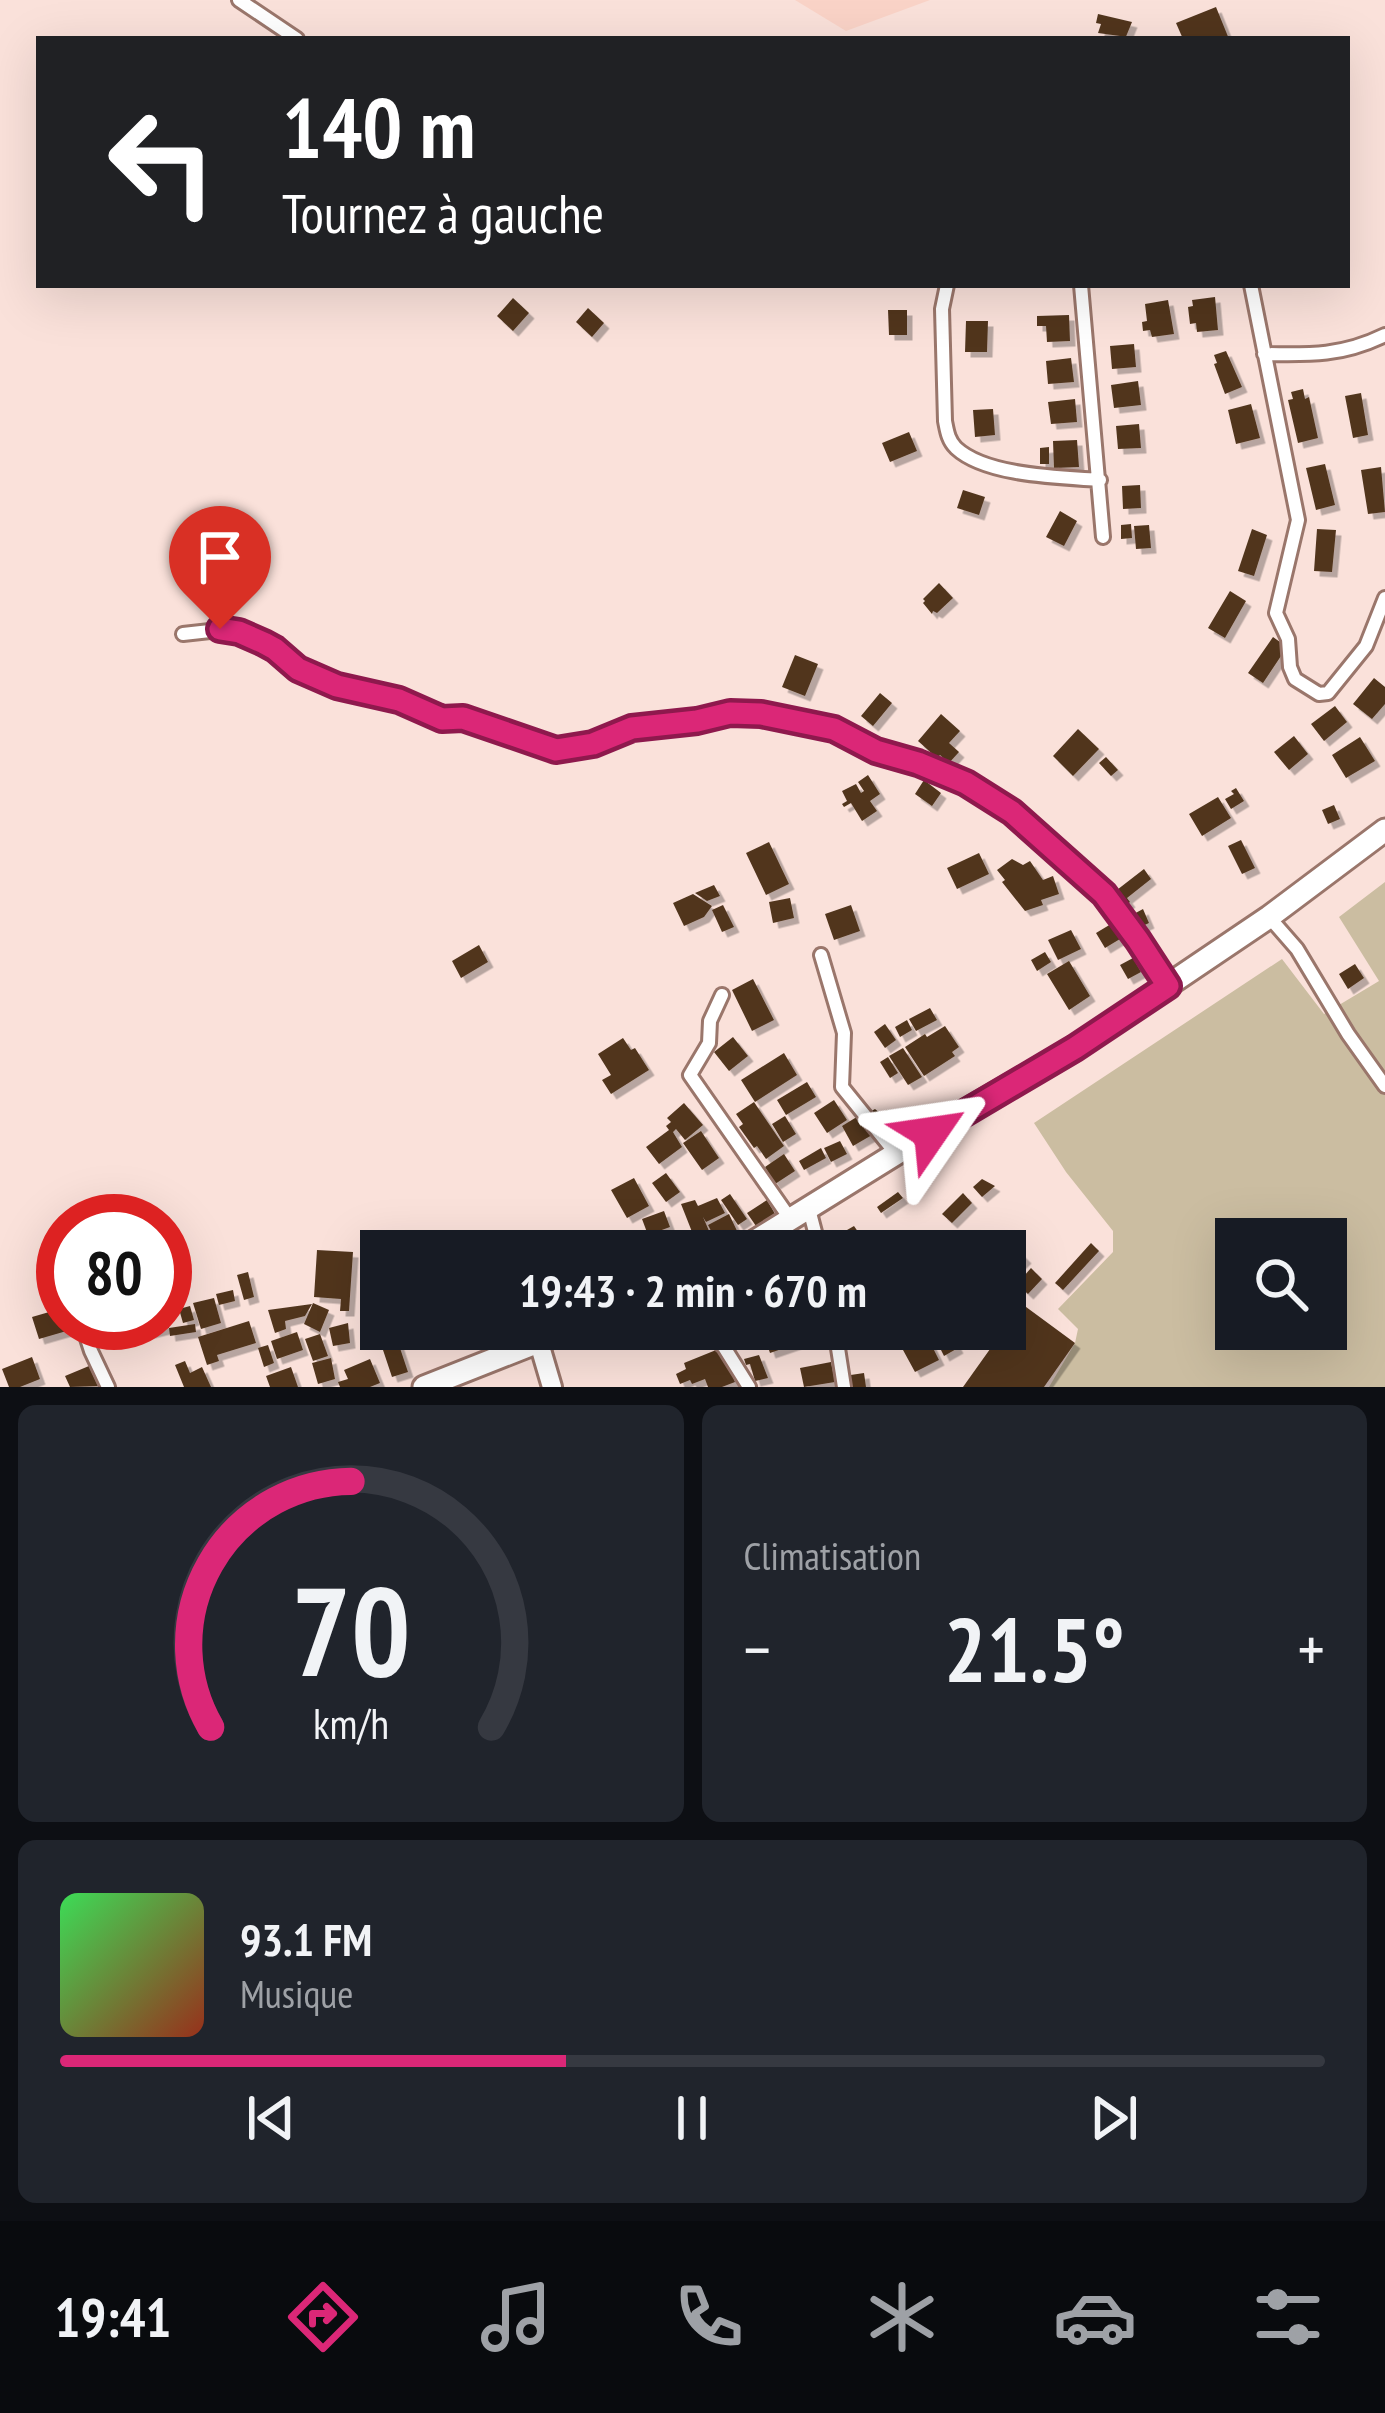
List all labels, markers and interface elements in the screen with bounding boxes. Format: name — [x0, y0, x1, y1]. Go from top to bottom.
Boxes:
text: 140 m — [282, 72, 475, 181]
icon: left — [84, 84, 240, 240]
text: Tournez à gauche — [282, 178, 604, 248]
pin — [169, 506, 271, 629]
icon: arrive — [187, 524, 253, 590]
position arrow — [868, 1070, 994, 1196]
speed limit sign: 80 — [36, 1194, 192, 1350]
map controls — [1215, 1218, 1347, 1350]
button: search — [1215, 1218, 1347, 1350]
text: 19:43 · 2 min · 670 m — [519, 1261, 867, 1319]
text: Climatisation — [744, 1530, 921, 1581]
text: 70 — [291, 1549, 410, 1710]
text: 21.5° — [944, 1590, 1125, 1707]
text: − — [744, 1606, 771, 1691]
text: + — [1298, 1606, 1325, 1691]
text: km/h — [313, 1694, 389, 1750]
text: 93.1 FM — [240, 1910, 372, 1968]
text: Musique — [240, 1968, 353, 2019]
icon: previous — [238, 2085, 304, 2151]
icon: pause — [659, 2085, 725, 2151]
icon: next — [1081, 2085, 1147, 2151]
icon: directions — [281, 2275, 365, 2359]
icon: music — [474, 2275, 558, 2359]
icon: phone — [667, 2275, 751, 2359]
icon: climate — [860, 2275, 944, 2359]
icon: car — [1053, 2275, 1137, 2359]
icon: filters — [1246, 2275, 1330, 2359]
text: 19:41 — [55, 2282, 171, 2352]

